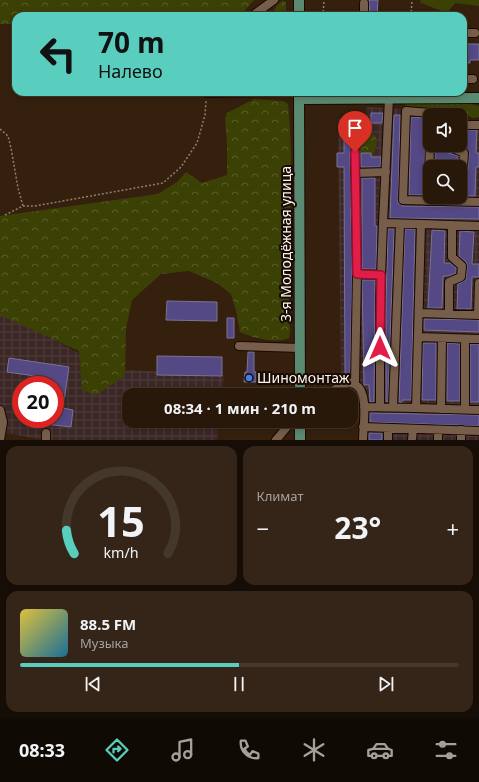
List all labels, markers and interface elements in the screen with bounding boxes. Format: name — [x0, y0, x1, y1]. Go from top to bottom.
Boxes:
text: 70 m — [98, 23, 165, 61]
icon: left — [32, 28, 84, 80]
text: Налево — [98, 59, 163, 83]
map controls — [423, 108, 467, 204]
button: sound — [423, 108, 467, 152]
pin — [338, 111, 372, 152]
icon: arrive — [344, 117, 366, 139]
button: search — [423, 160, 467, 204]
street label: 3-я Молодёжная улица — [276, 166, 295, 322]
position arrow — [359, 327, 401, 369]
place label: Шиномонтаж — [257, 368, 350, 387]
marker: Шиномонтаж — [244, 373, 254, 383]
speed limit sign: 20 — [12, 376, 64, 428]
text: 08:34 · 1 мин · 210 m — [164, 398, 316, 418]
text: Климат — [257, 487, 303, 505]
text: 15 — [97, 492, 145, 548]
text: 23° — [334, 507, 381, 548]
text: − — [257, 513, 269, 543]
text: + — [446, 513, 459, 543]
text: km/h — [104, 542, 139, 561]
text: 88.5 FM — [80, 614, 136, 634]
text: Музыка — [80, 634, 129, 652]
icon: previous — [82, 673, 104, 695]
icon: pause — [228, 673, 250, 695]
icon: next — [375, 673, 397, 695]
icon: directions — [103, 736, 131, 764]
icon: music — [169, 736, 197, 764]
icon: phone — [235, 736, 263, 764]
icon: climate — [300, 736, 328, 764]
icon: car — [366, 736, 394, 764]
icon: filters — [432, 736, 460, 764]
text: 08:33 — [19, 738, 65, 762]

